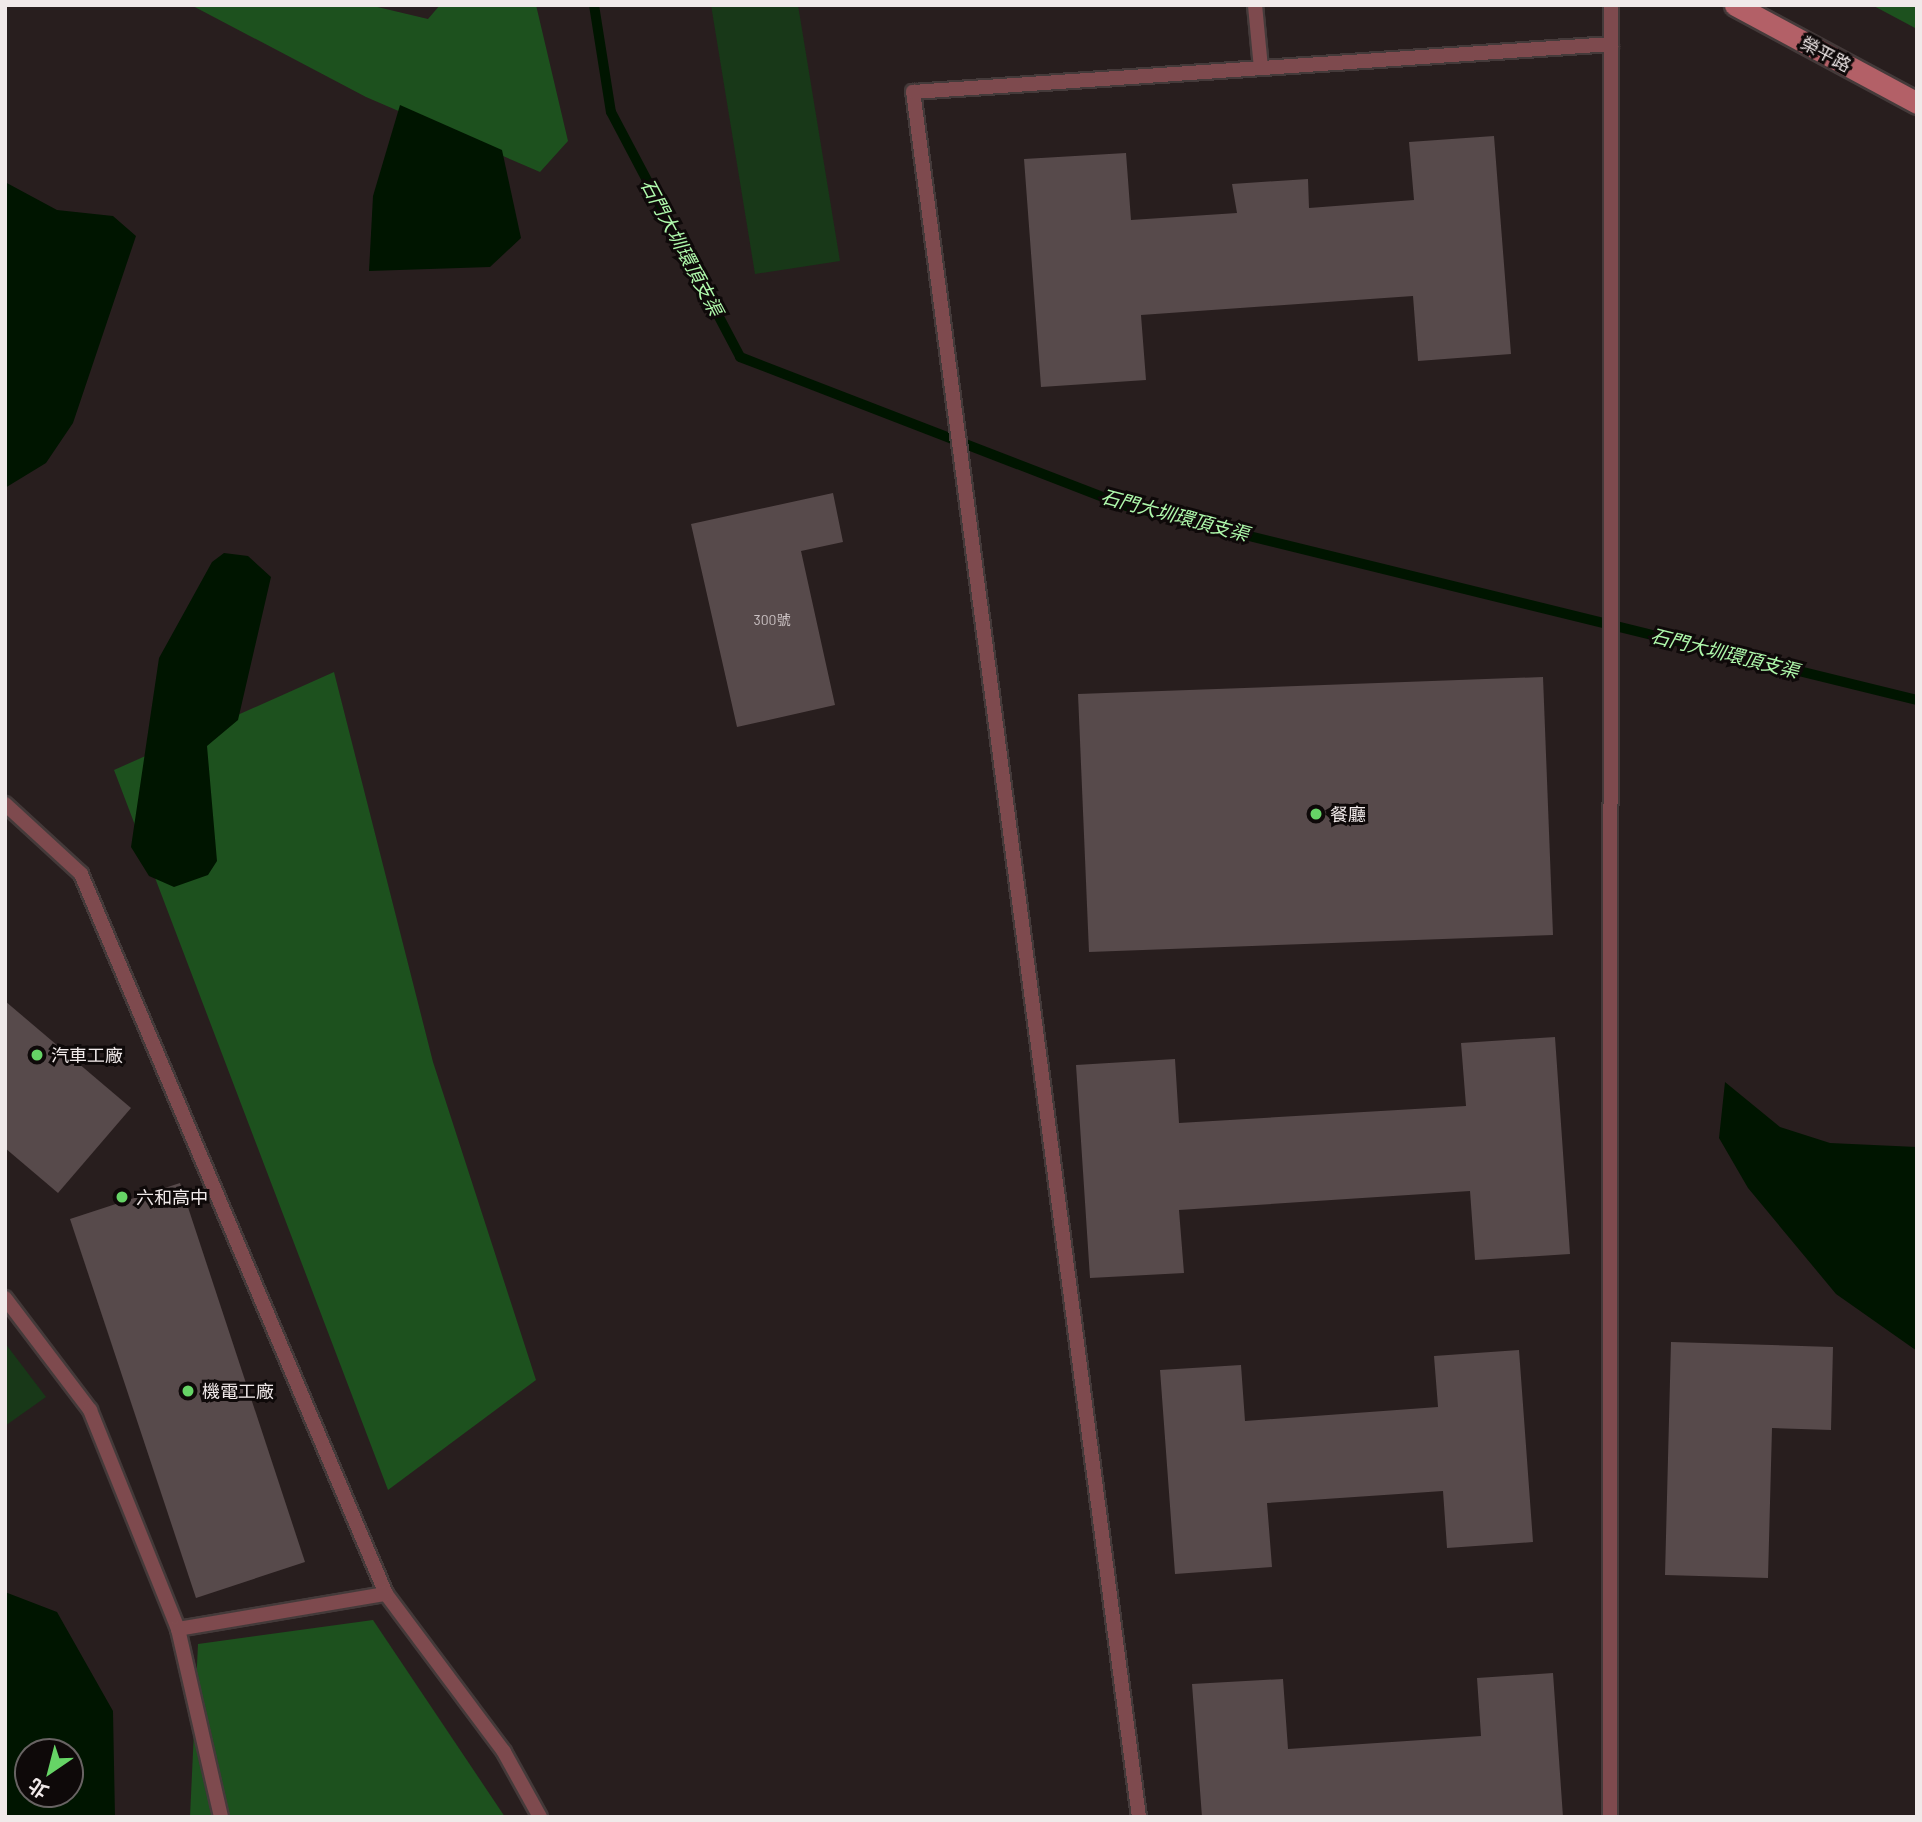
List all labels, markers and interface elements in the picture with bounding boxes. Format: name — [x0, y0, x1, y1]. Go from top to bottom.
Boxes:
street label: 榮平路 — [1797, 32, 1855, 76]
water label: 石門大圳環頂支渠 — [636, 175, 728, 319]
water label: 石門大圳環頂支渠 — [1099, 484, 1251, 546]
house number: 300號 — [753, 612, 791, 628]
water label: 石門大圳環頂支渠 — [1648, 624, 1802, 682]
place label: 餐廳 — [1330, 803, 1366, 825]
marker: 餐廳 — [1308, 806, 1324, 822]
place label: 汽車工廠 — [51, 1044, 123, 1066]
marker: 汽車工廠 — [29, 1047, 45, 1063]
place label: 六和高中 — [136, 1186, 208, 1208]
marker: 六和高中 — [114, 1189, 130, 1205]
place label: 機電工廠 — [202, 1380, 274, 1402]
marker: 機電工廠 — [180, 1383, 196, 1399]
north arrow — [14, 1738, 84, 1808]
text: 北 — [23, 1774, 52, 1804]

